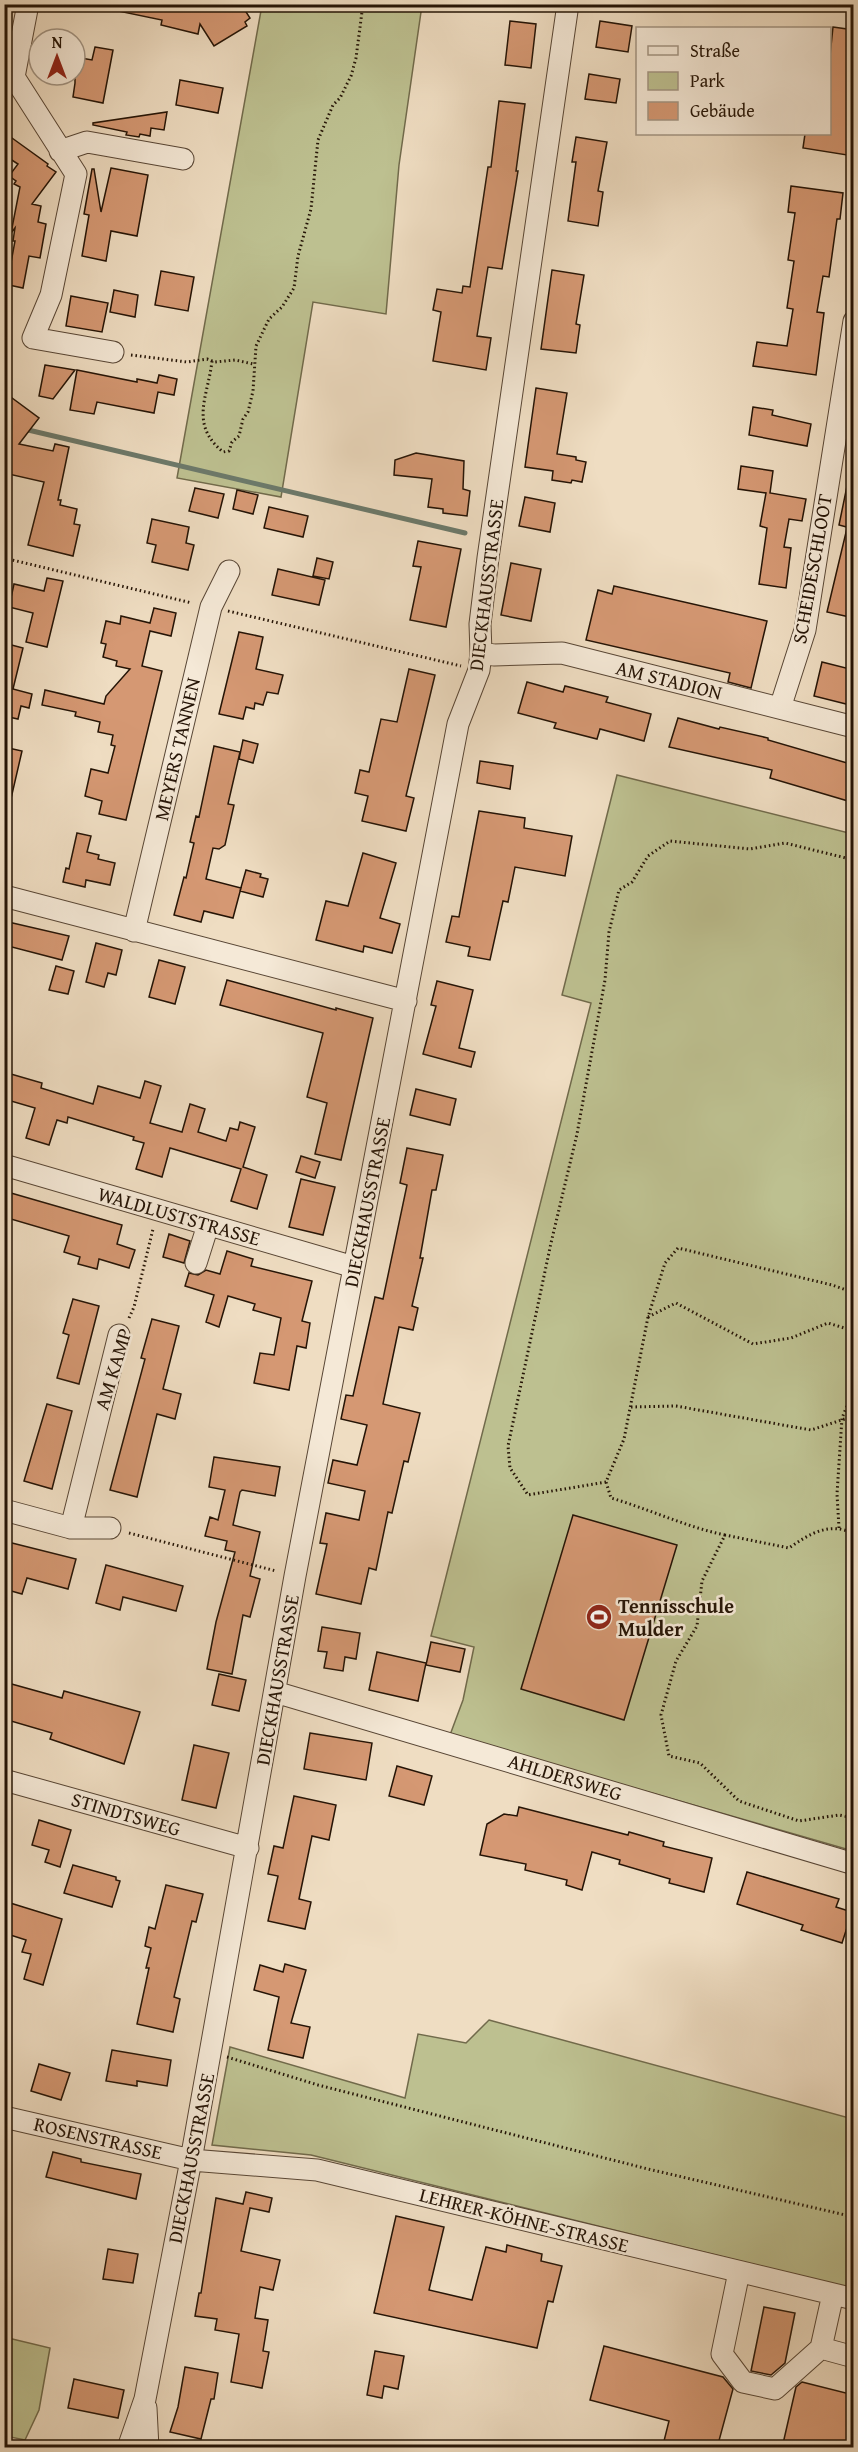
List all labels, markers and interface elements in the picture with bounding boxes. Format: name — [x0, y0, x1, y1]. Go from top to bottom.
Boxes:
north arrow — [27, 27, 87, 87]
legend — [636, 27, 831, 135]
text: N — [52, 30, 63, 54]
text: Straße — [690, 37, 740, 64]
text: Park — [690, 67, 726, 94]
text: Gebäude — [690, 97, 755, 124]
street label: SCHEIDESCHLOOT — [784, 492, 839, 646]
street label: DIECKHAUSSTRASSE — [461, 497, 510, 673]
street label: AM STADION — [613, 652, 725, 707]
street label: MEYERS TANNEN — [146, 675, 207, 823]
street label: DIECKHAUSSTRASSE — [336, 1114, 397, 1290]
street label: WALDLUSTSTRASSE — [95, 1178, 264, 1253]
street label: AM KAMP — [86, 1324, 139, 1413]
place label: Tennisschule Mulder — [618, 1591, 734, 1643]
street label: DIECKHAUSSTRASSE — [247, 1592, 306, 1768]
sports icon: Tennisschule Mulder — [584, 1602, 614, 1632]
street label: AHLDERSWEG — [505, 1745, 626, 1808]
street label: STINDTSWEG — [68, 1784, 184, 1843]
street label: DIECKHAUSSTRASSE — [160, 2070, 221, 2246]
street label: ROSENSTRASSE — [31, 2109, 165, 2166]
street label: LEHRER-KÖHNE-STRASSE — [416, 2179, 632, 2260]

